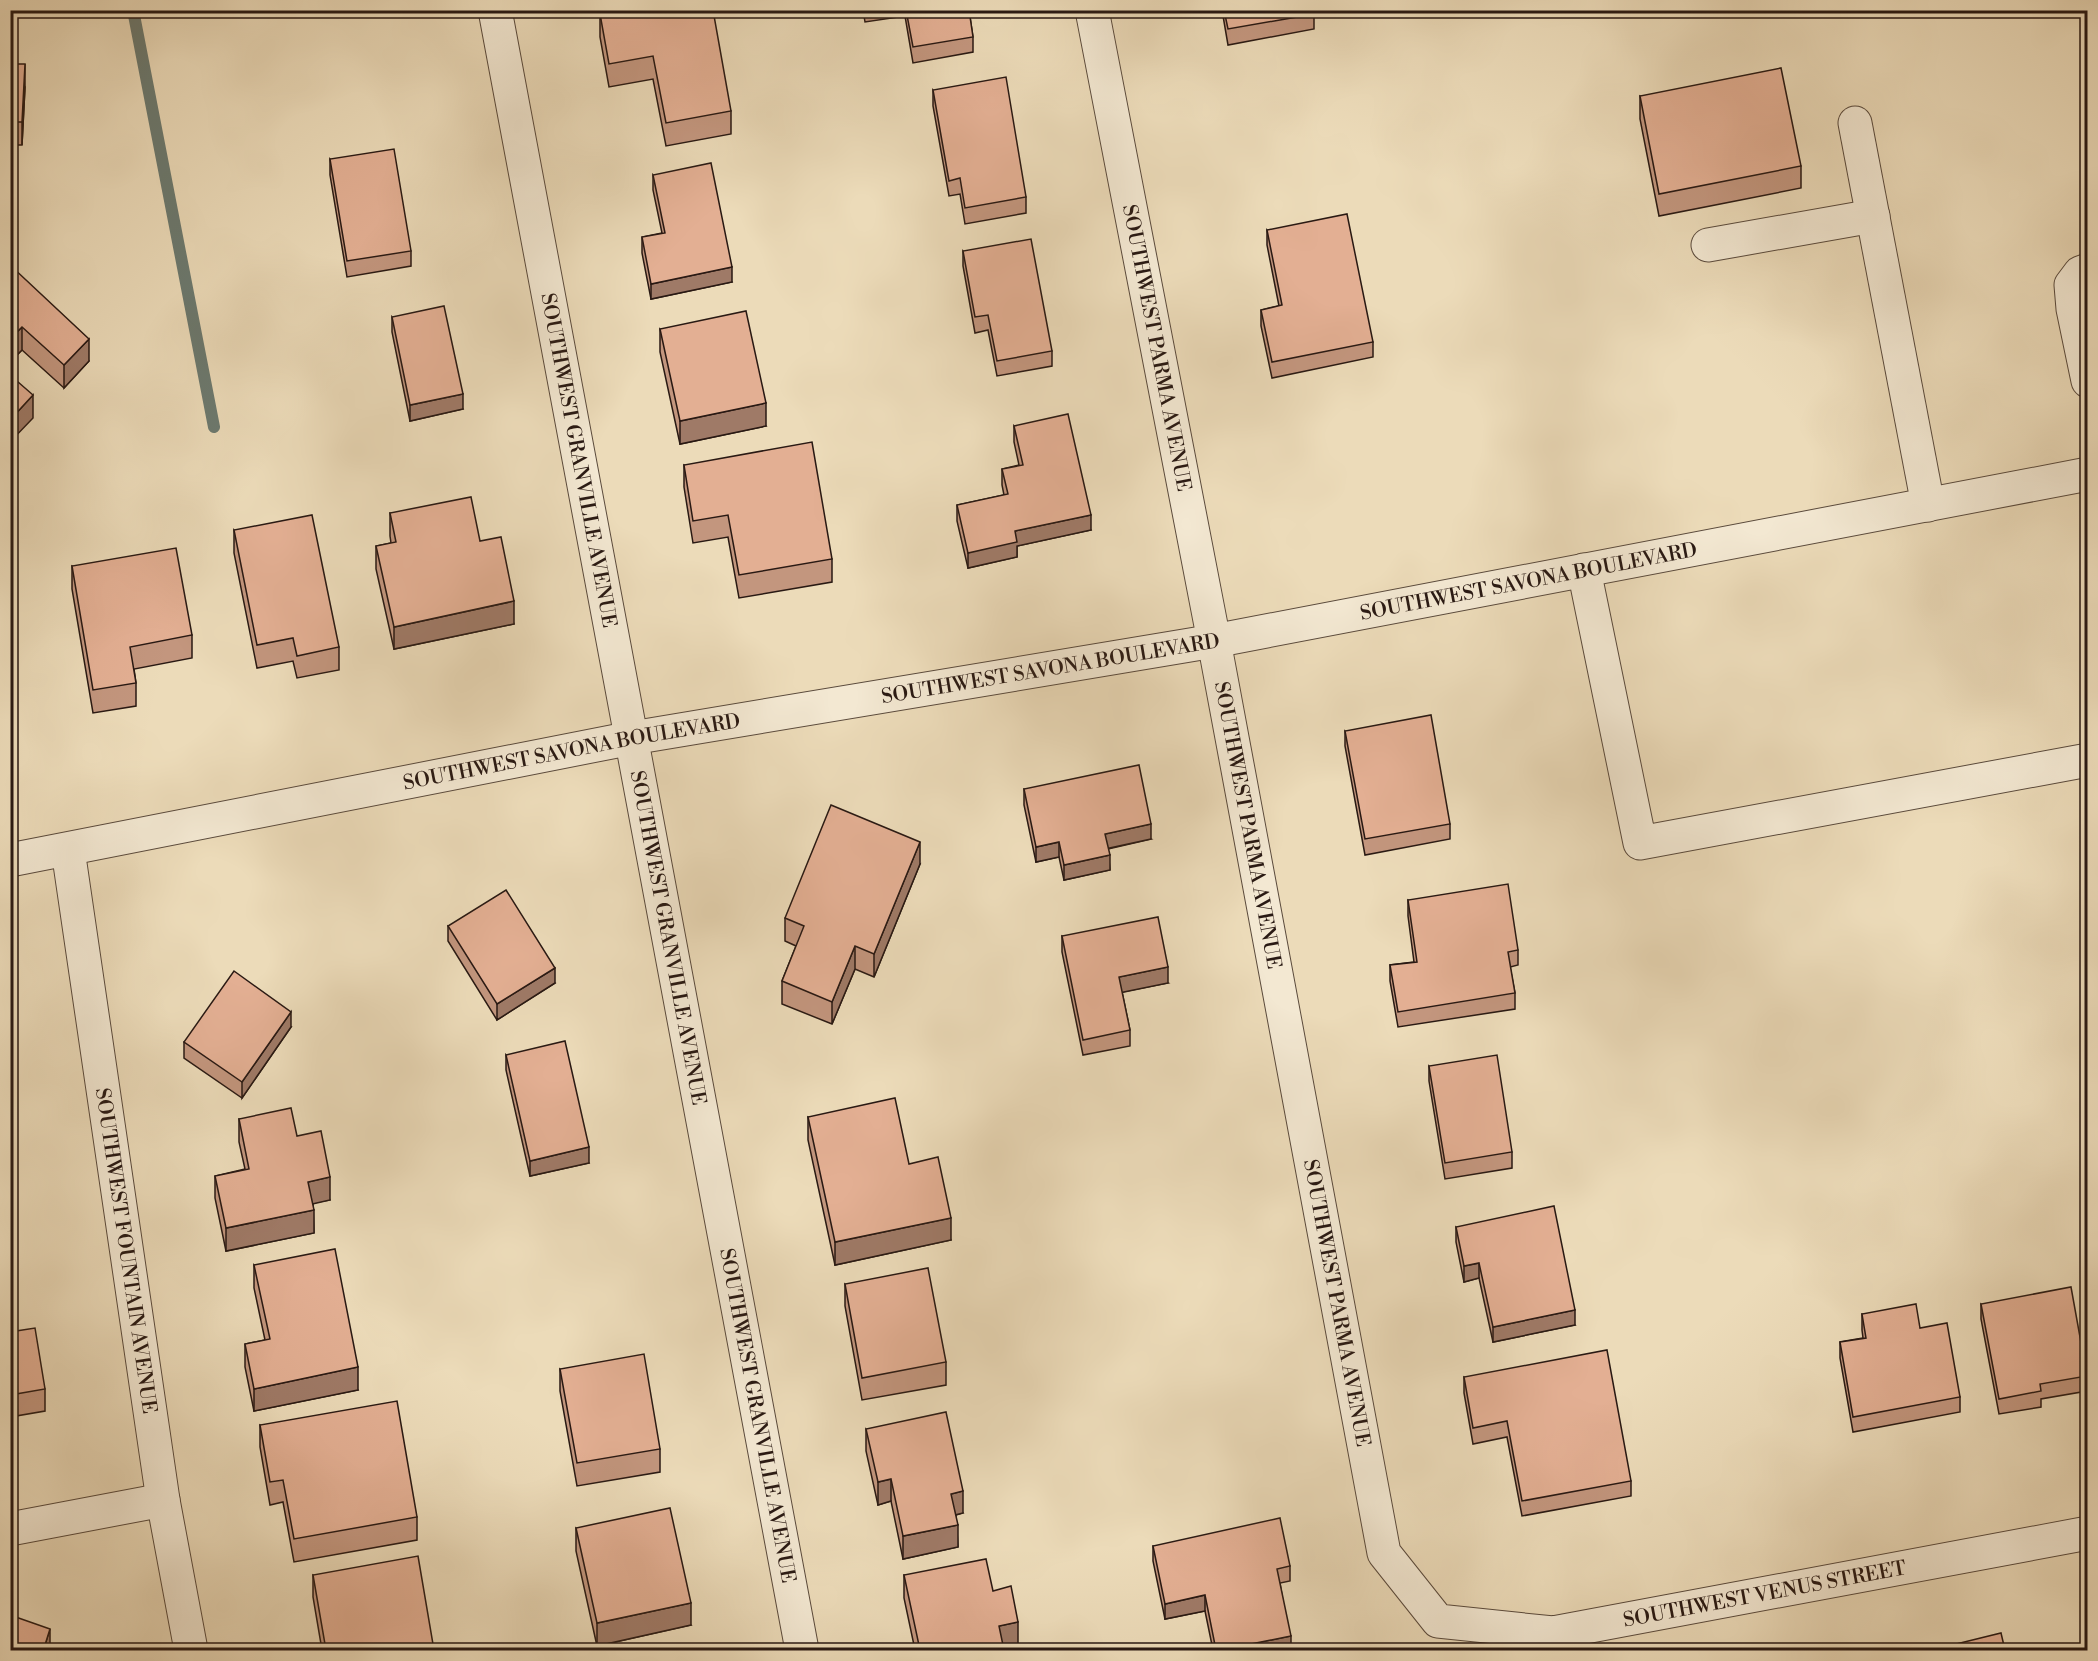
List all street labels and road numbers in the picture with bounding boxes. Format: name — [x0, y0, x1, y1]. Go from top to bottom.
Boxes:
street label: SOUTHWEST PARMA AVENUE — [1116, 202, 1196, 494]
street label: SOUTHWEST GRANVILLE AVENUE — [534, 291, 621, 630]
street label: SOUTHWEST SAVONA BOULEVARD — [1358, 538, 1699, 627]
street label: SOUTHWEST SAVONA BOULEVARD — [880, 629, 1222, 710]
street label: SOUTHWEST PARMA AVENUE — [1208, 680, 1286, 971]
street label: SOUTHWEST SAVONA BOULEVARD — [401, 709, 742, 797]
street label: SOUTHWEST GRANVILLE AVENUE — [624, 769, 711, 1108]
street label: SOUTHWEST FOUNTAIN AVENUE — [89, 1086, 161, 1416]
street label: SOUTHWEST PARMA AVENUE — [1297, 1158, 1375, 1449]
street label: SOUTHWEST GRANVILLE AVENUE — [713, 1247, 800, 1585]
street label: SOUTHWEST VENUS STREET — [1621, 1556, 1908, 1634]

